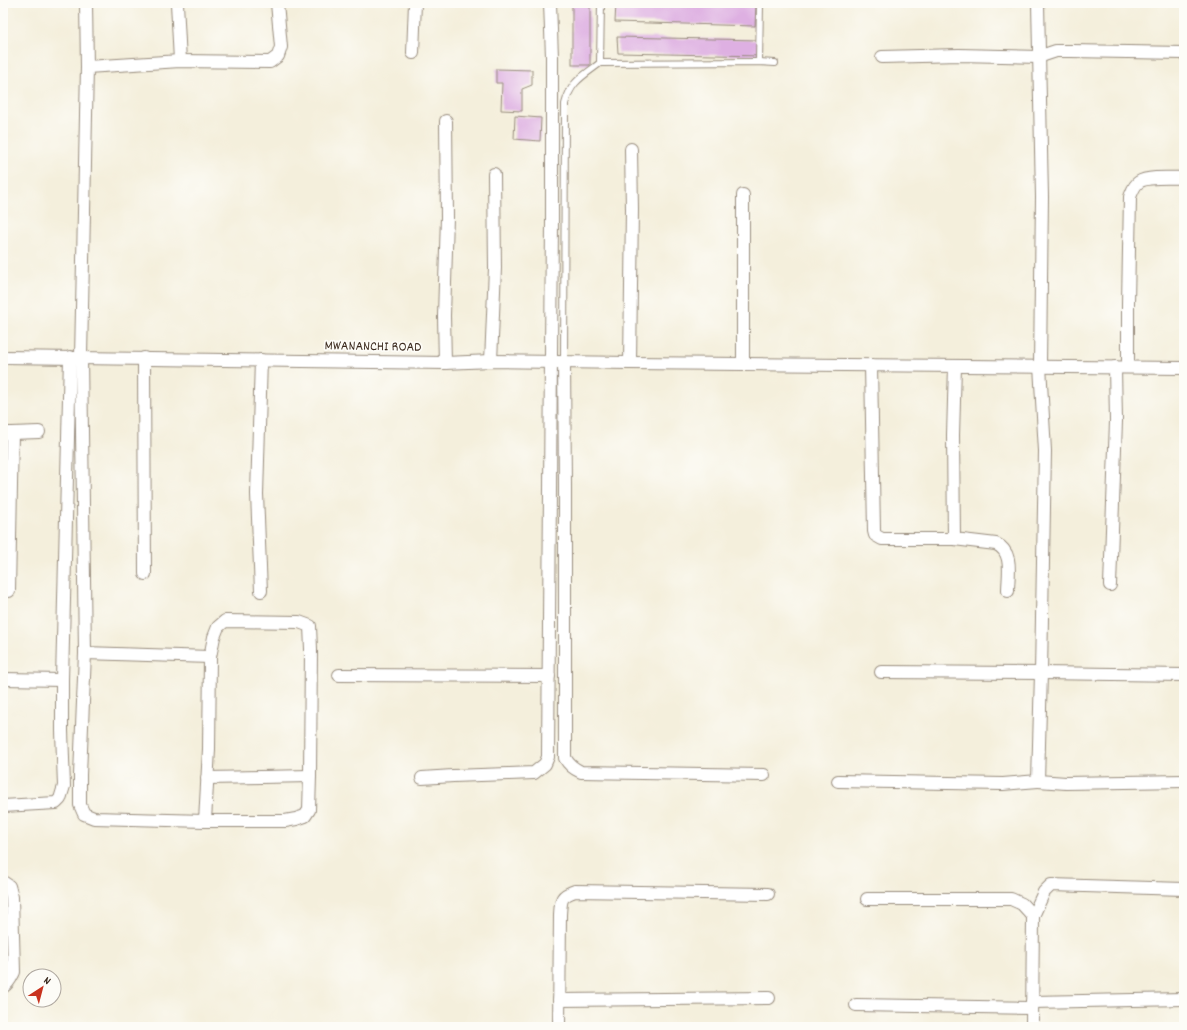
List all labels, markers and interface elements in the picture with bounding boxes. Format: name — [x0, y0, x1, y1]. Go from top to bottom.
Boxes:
street label: MWANANCHI ROAD — [324, 336, 422, 358]
north arrow — [22, 968, 62, 1008]
text: N — [40, 973, 54, 990]

